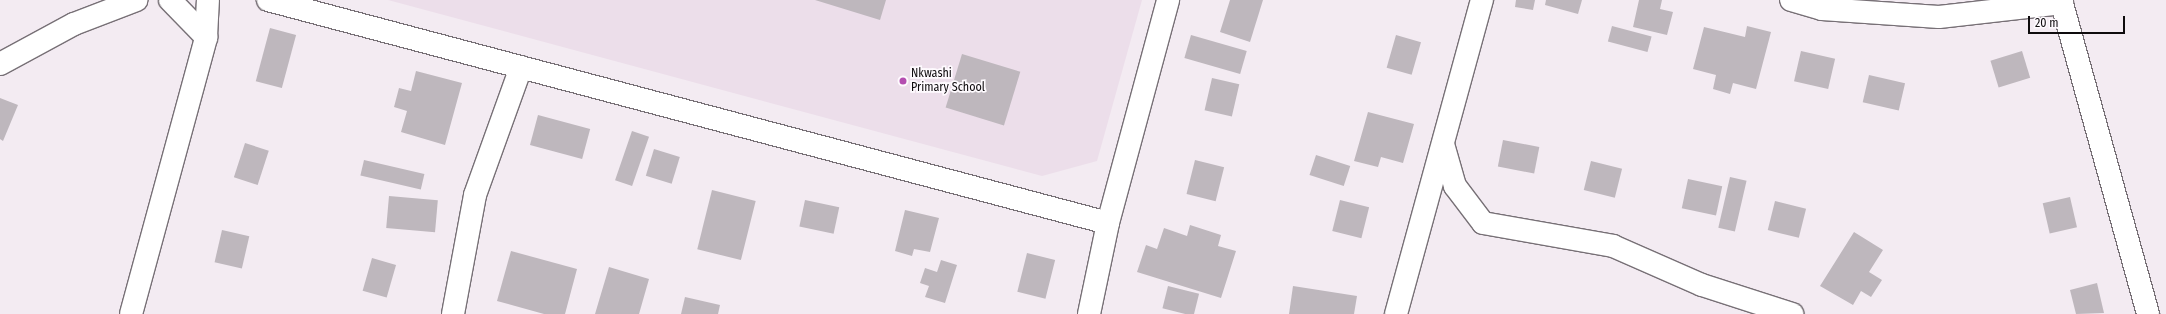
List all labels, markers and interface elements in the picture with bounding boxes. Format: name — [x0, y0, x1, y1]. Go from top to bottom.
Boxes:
scale bar — [2030, 8, 2127, 34]
text: 20 m — [2035, 16, 2059, 30]
place label: Nkwashi Primary School — [911, 67, 985, 95]
marker: Nkwashi Primary School — [898, 76, 908, 86]

